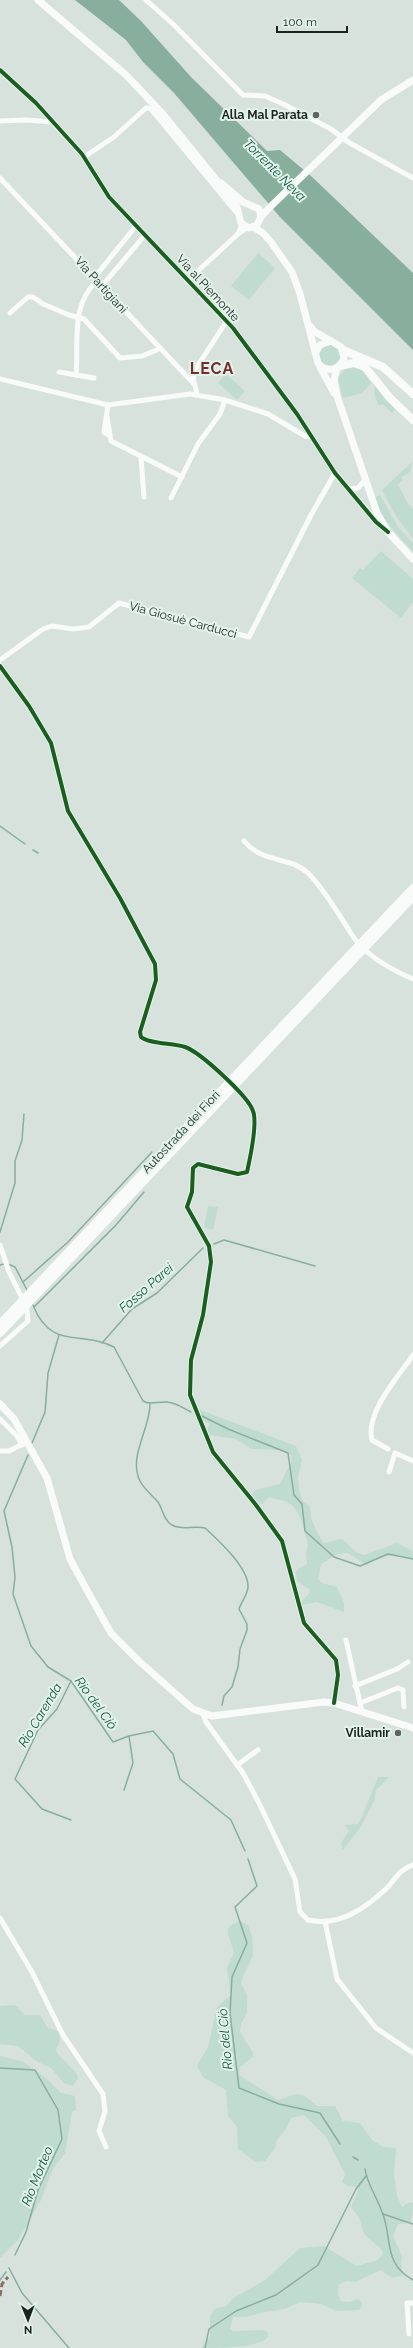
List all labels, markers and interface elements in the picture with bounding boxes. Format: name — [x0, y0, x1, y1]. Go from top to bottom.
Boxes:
scale bar — [277, 8, 347, 34]
text: 100 m — [283, 15, 317, 29]
place label: Alla Mal Parata — [222, 108, 308, 122]
marker: Alla Mal Parata — [311, 110, 321, 120]
water label: Torrente Neva — [241, 136, 309, 204]
street label: Via al Piemonte — [174, 252, 242, 324]
street label: Via Partigiani — [72, 254, 130, 316]
district label: LECA — [190, 359, 234, 378]
street label: Via Giosuè Carducci — [128, 599, 238, 641]
street label: Autostrada dei Fiori — [139, 1088, 223, 1176]
water label: Fosso Parei — [116, 1260, 177, 1316]
water label: Rio del Ciò — [72, 1674, 120, 1732]
water label: Rio Carenda — [15, 1680, 65, 1750]
place label: Villamir — [345, 1726, 390, 1740]
marker: Villamir — [393, 1728, 403, 1738]
water label: Rio del Ciò — [215, 2008, 235, 2070]
water label: Rio Morteo — [18, 2144, 56, 2208]
north arrow — [8, 2300, 48, 2340]
text: N — [24, 2323, 32, 2336]

